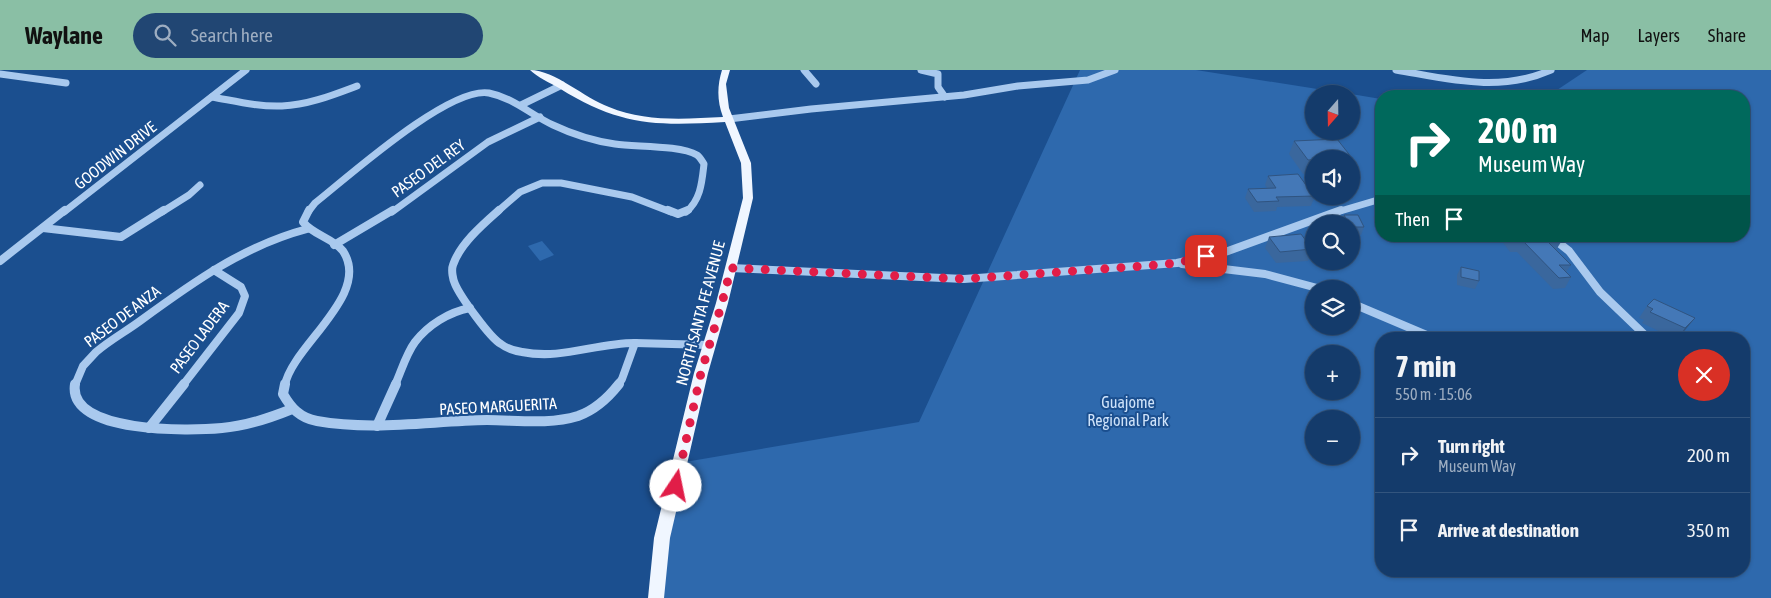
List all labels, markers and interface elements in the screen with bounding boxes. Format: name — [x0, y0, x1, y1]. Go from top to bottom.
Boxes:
search box — [133, 13, 483, 58]
icon: search — [151, 21, 179, 49]
text: Waylane — [25, 22, 103, 49]
text: Search here — [191, 24, 273, 46]
text: Map — [1580, 25, 1609, 46]
text: Layers — [1637, 25, 1680, 46]
text: Share — [1708, 25, 1746, 46]
north arrow — [1305, 85, 1360, 140]
map controls — [1305, 85, 1360, 465]
icon: right — [1395, 110, 1460, 175]
text: 200 m — [1478, 110, 1557, 150]
street label: GOODWIN DRIVE — [70, 117, 160, 193]
street label: PASEO DEL REY — [388, 135, 469, 201]
button: sound — [1305, 150, 1360, 205]
text: Museum Way — [1478, 151, 1585, 177]
icon: arrive — [1440, 205, 1468, 233]
text: Then — [1395, 208, 1430, 230]
button: search — [1305, 215, 1360, 270]
pin — [1185, 235, 1227, 277]
street label: NORTH SANTA FE AVENUE — [672, 239, 728, 387]
icon: arrive — [1192, 242, 1220, 270]
button: layers — [1305, 280, 1360, 335]
street label: PASEO DE ANZA — [80, 282, 164, 350]
street label: PASEO LADERA — [166, 297, 232, 377]
button: + — [1305, 345, 1360, 400]
text: 7 min — [1395, 349, 1456, 383]
button: close — [1678, 349, 1730, 401]
text: 550 m · 15:06 — [1395, 385, 1472, 403]
park label: Guajome Regional Park — [1087, 393, 1169, 430]
street label: PASEO MARGUERITA — [439, 394, 557, 418]
button: − — [1305, 410, 1360, 465]
text: Turn right — [1438, 435, 1505, 457]
icon: right — [1395, 441, 1423, 469]
text: 200 m — [1687, 444, 1730, 466]
text: Museum Way — [1438, 457, 1516, 475]
position arrow — [649, 459, 701, 511]
icon: arrive — [1395, 516, 1423, 544]
text: Arrive at destination — [1438, 519, 1579, 541]
text: 350 m — [1687, 519, 1730, 541]

